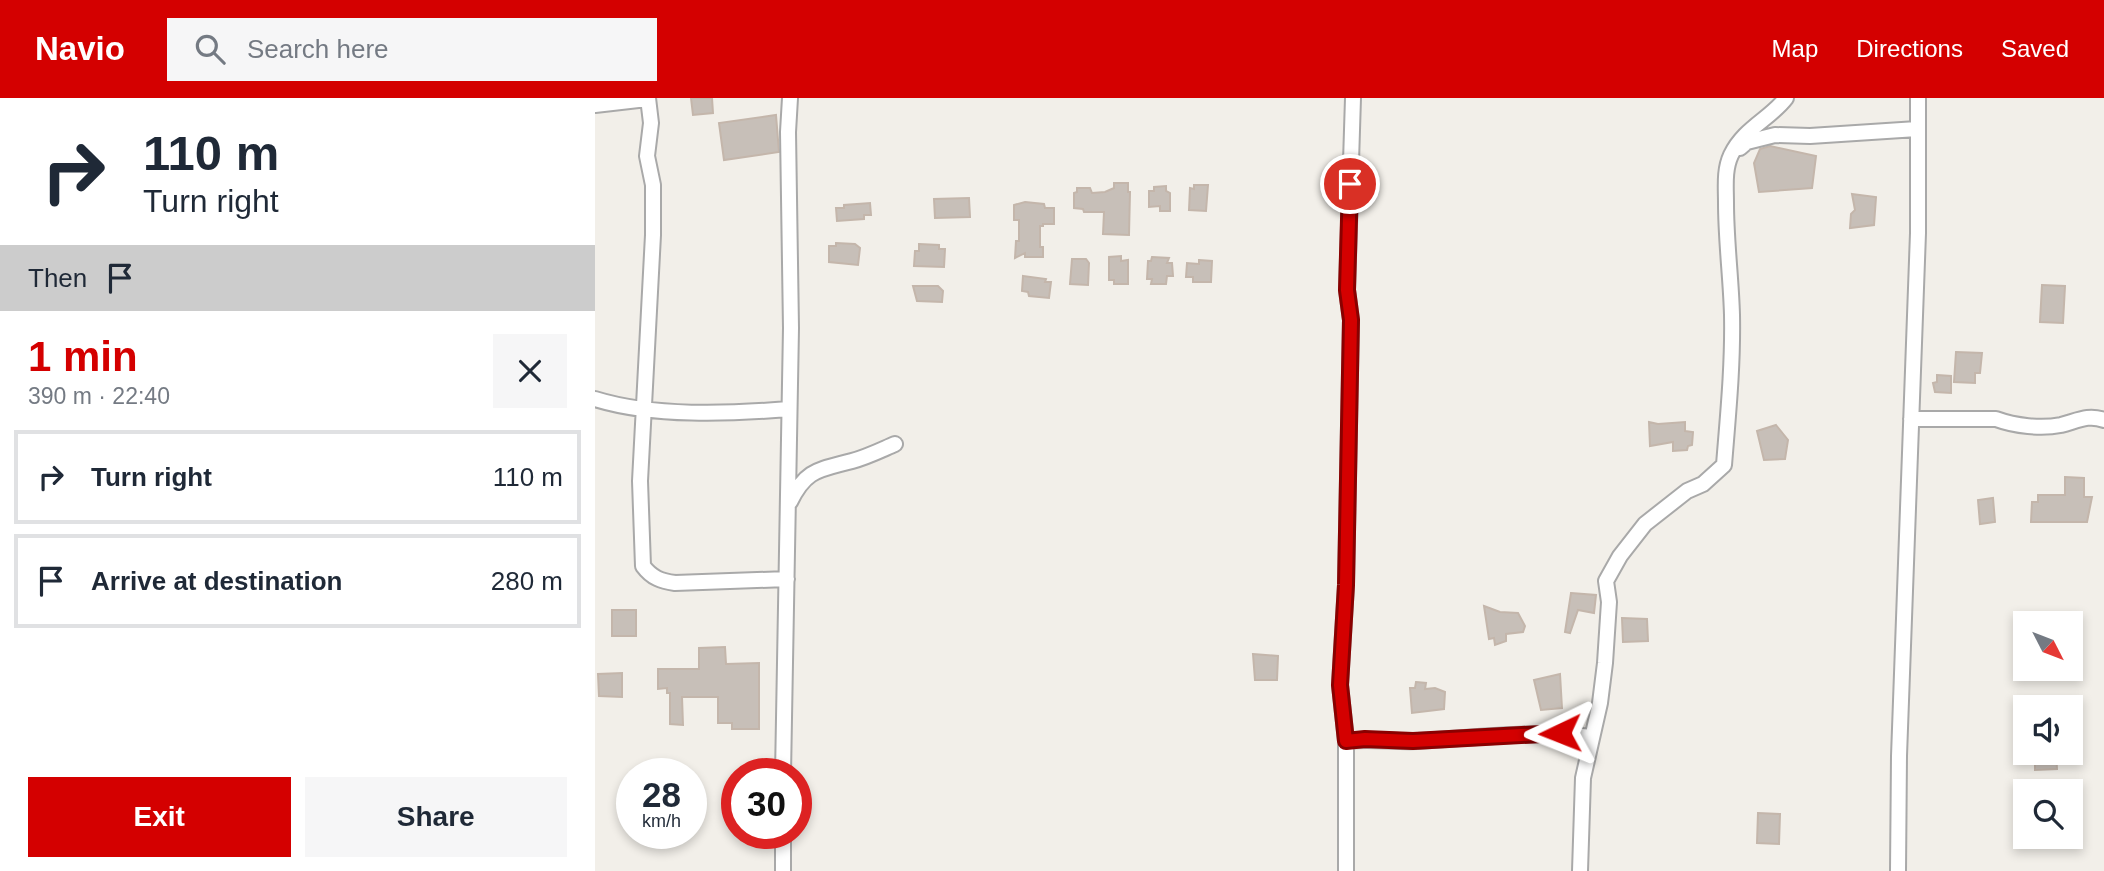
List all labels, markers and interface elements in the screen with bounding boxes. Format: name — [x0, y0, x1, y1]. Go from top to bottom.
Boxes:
search box — [167, 18, 657, 81]
text: Navio — [35, 30, 125, 67]
icon: search — [191, 30, 229, 68]
text: Search here — [247, 34, 389, 64]
text: Map — [1772, 35, 1818, 62]
text: Directions — [1856, 35, 1963, 62]
text: Saved — [2001, 35, 2069, 62]
icon: right — [28, 126, 119, 217]
text: 110 m — [143, 126, 279, 180]
pin — [1320, 154, 1380, 214]
icon: arrive — [1331, 165, 1369, 203]
text: Turn right — [143, 183, 279, 219]
icon: arrive — [101, 259, 139, 297]
text: Then — [28, 263, 87, 293]
text: 1 min — [28, 333, 138, 380]
button: close — [493, 334, 567, 408]
text: 390 m · 22:40 — [28, 383, 170, 409]
icon: right — [32, 458, 70, 496]
text: Turn right — [91, 462, 212, 492]
text: 110 m — [493, 462, 563, 492]
icon: arrive — [32, 562, 70, 600]
text: Arrive at destination — [91, 566, 342, 596]
text: 280 m — [491, 566, 563, 596]
north arrow — [2013, 611, 2083, 681]
map controls — [2013, 611, 2083, 849]
button: sound — [2013, 695, 2083, 765]
position arrow — [1523, 696, 1597, 770]
speed limit sign: 30 — [721, 758, 812, 849]
text: 28 — [642, 775, 681, 814]
button: Exit — [28, 777, 291, 857]
button: Share — [305, 777, 567, 857]
button: search — [2013, 779, 2083, 849]
text: km/h — [642, 811, 681, 831]

